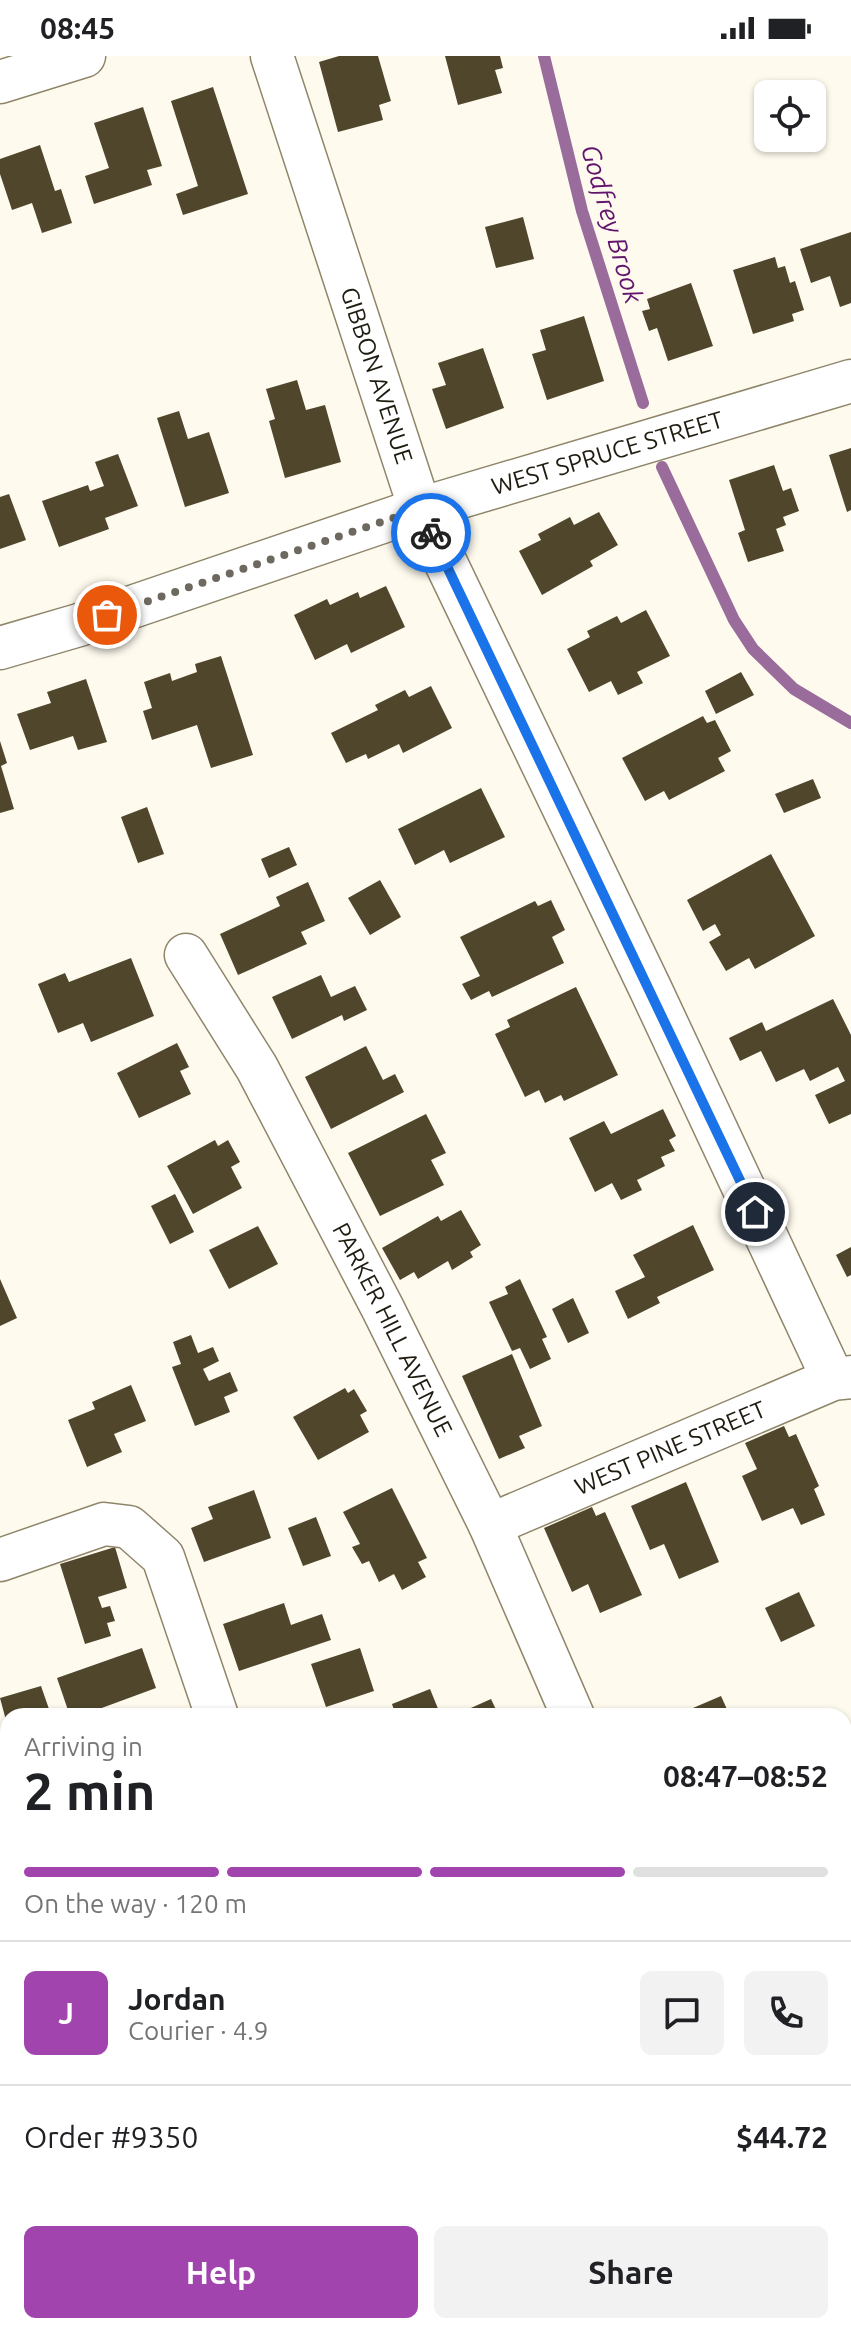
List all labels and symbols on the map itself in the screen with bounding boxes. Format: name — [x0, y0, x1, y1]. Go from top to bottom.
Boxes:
water label: Godfrey Brook — [576, 141, 649, 307]
street label: GIBBON AVENUE — [335, 284, 418, 467]
street label: WEST SPRUCE STREET — [488, 406, 726, 500]
courier — [391, 493, 471, 573]
pin — [73, 581, 141, 649]
pin — [721, 1178, 789, 1246]
street label: PARKER HILL AVENUE — [327, 1218, 458, 1441]
street label: WEST PINE STREET — [571, 1395, 770, 1500]

